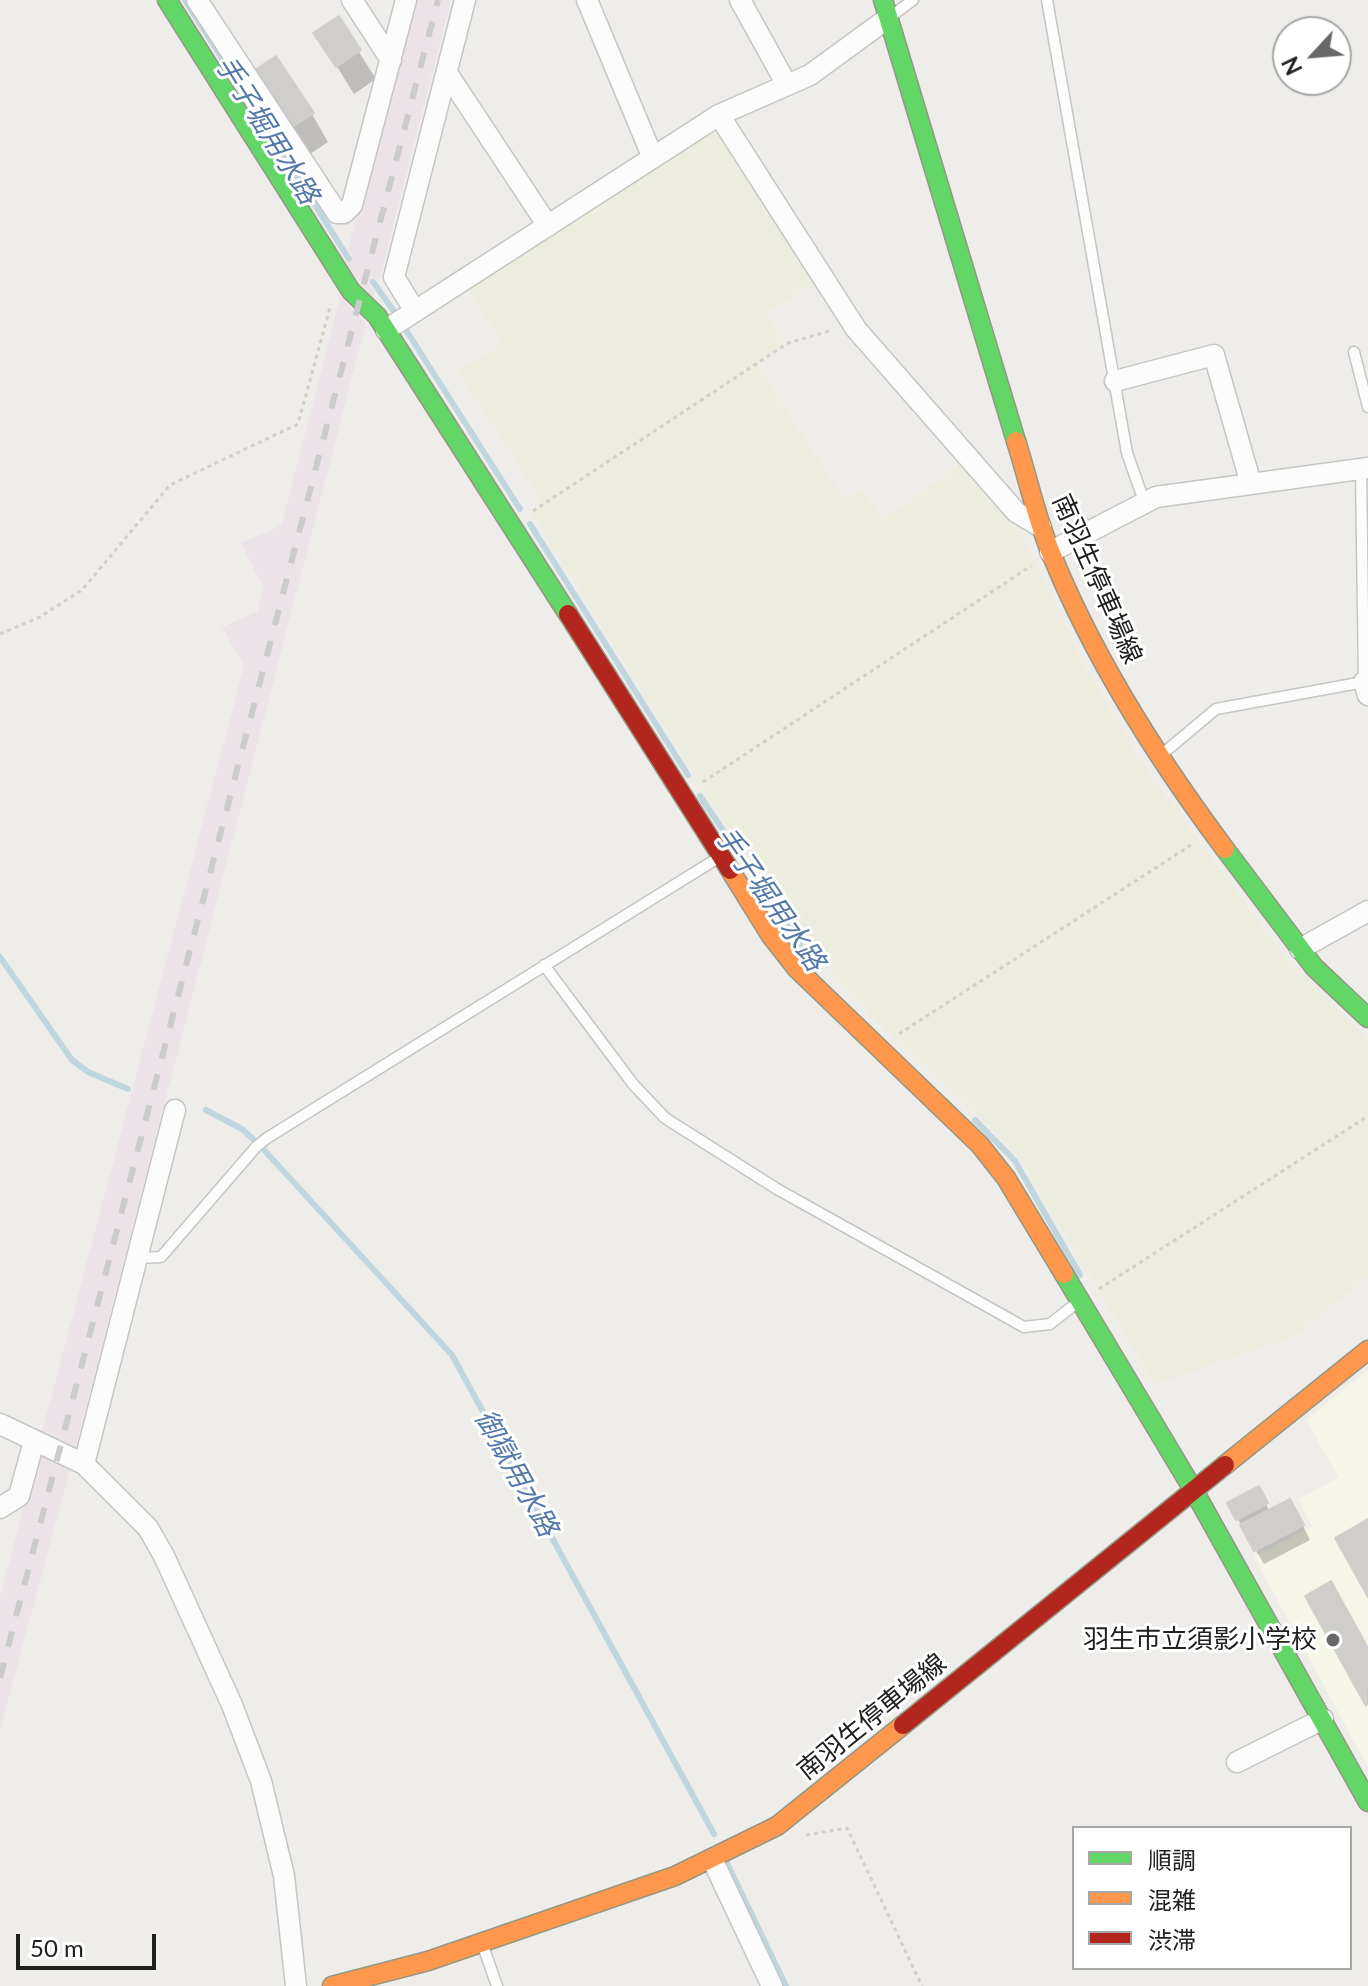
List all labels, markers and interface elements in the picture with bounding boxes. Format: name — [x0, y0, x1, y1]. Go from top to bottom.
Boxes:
north arrow — [1272, 16, 1352, 96]
water label: 手子堀用水路 — [208, 50, 326, 210]
text: N — [1276, 52, 1308, 79]
street label: 南羽生停車場線 — [1046, 490, 1148, 668]
water label: 手子堀用水路 — [708, 821, 832, 977]
water label: 御獄用水路 — [467, 1404, 565, 1542]
place label: 羽生市立須影小学校 — [1083, 1624, 1317, 1656]
marker: 羽生市立須影小学校 — [1324, 1631, 1342, 1649]
street label: 南羽生停車場線 — [791, 1648, 953, 1786]
legend — [1072, 1826, 1352, 1970]
text: 順調 — [1148, 1845, 1196, 1874]
text: 混雑 — [1148, 1885, 1196, 1914]
scale bar — [20, 1918, 160, 1968]
text: 渋滞 — [1148, 1925, 1196, 1954]
text: 50 m — [30, 1933, 84, 1962]

